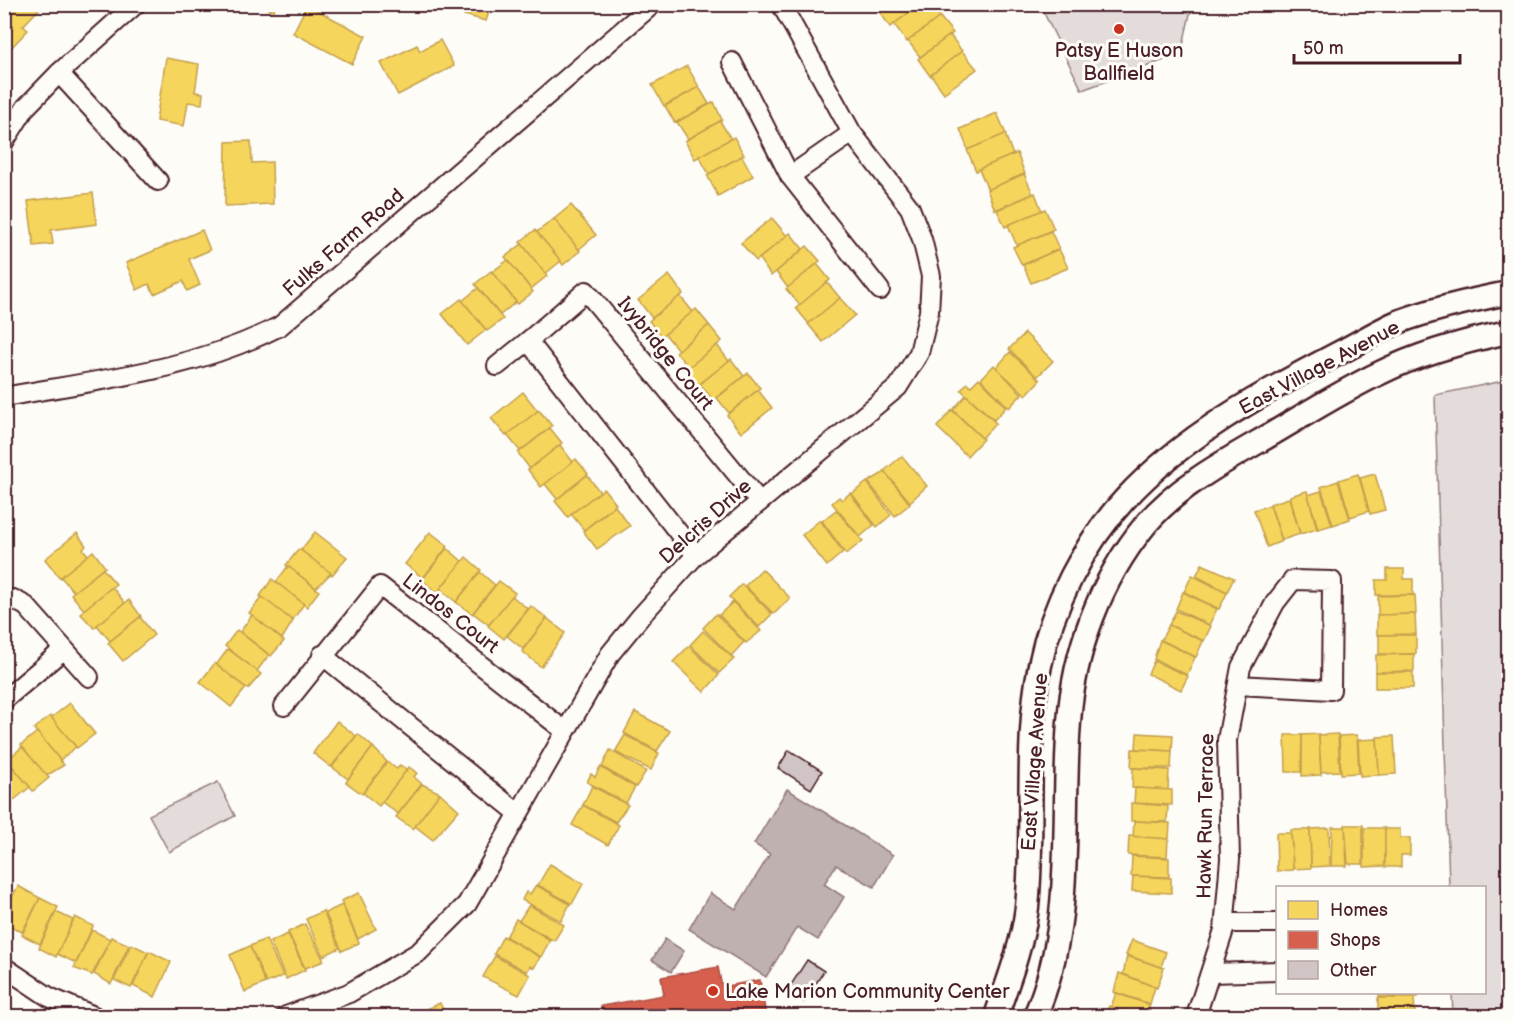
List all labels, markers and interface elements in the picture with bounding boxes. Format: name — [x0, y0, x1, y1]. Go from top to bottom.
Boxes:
marker: Patsy E Huson Ballfield — [1112, 22, 1126, 36]
scale bar — [1294, 27, 1460, 65]
text: 50 m — [1303, 38, 1344, 59]
place label: Patsy E Huson Ballfield — [1054, 39, 1184, 86]
street label: Fulks Farm Road — [278, 184, 409, 302]
street label: Ivybridge Court — [612, 292, 718, 415]
street label: East Village Avenue — [1235, 315, 1404, 420]
street label: Delcris Drive — [655, 474, 757, 569]
street label: Lindos Court — [397, 569, 503, 659]
street label: East Village Avenue — [1017, 672, 1053, 852]
street label: Hawk Run Terrace — [1193, 733, 1219, 899]
legend — [1276, 886, 1486, 994]
text: Homes — [1330, 900, 1388, 921]
text: Shops — [1330, 930, 1381, 951]
text: Other — [1330, 960, 1377, 981]
place label: Lake Marion Community Center — [725, 980, 1010, 1004]
marker: Lake Marion Community Center — [706, 984, 720, 998]

